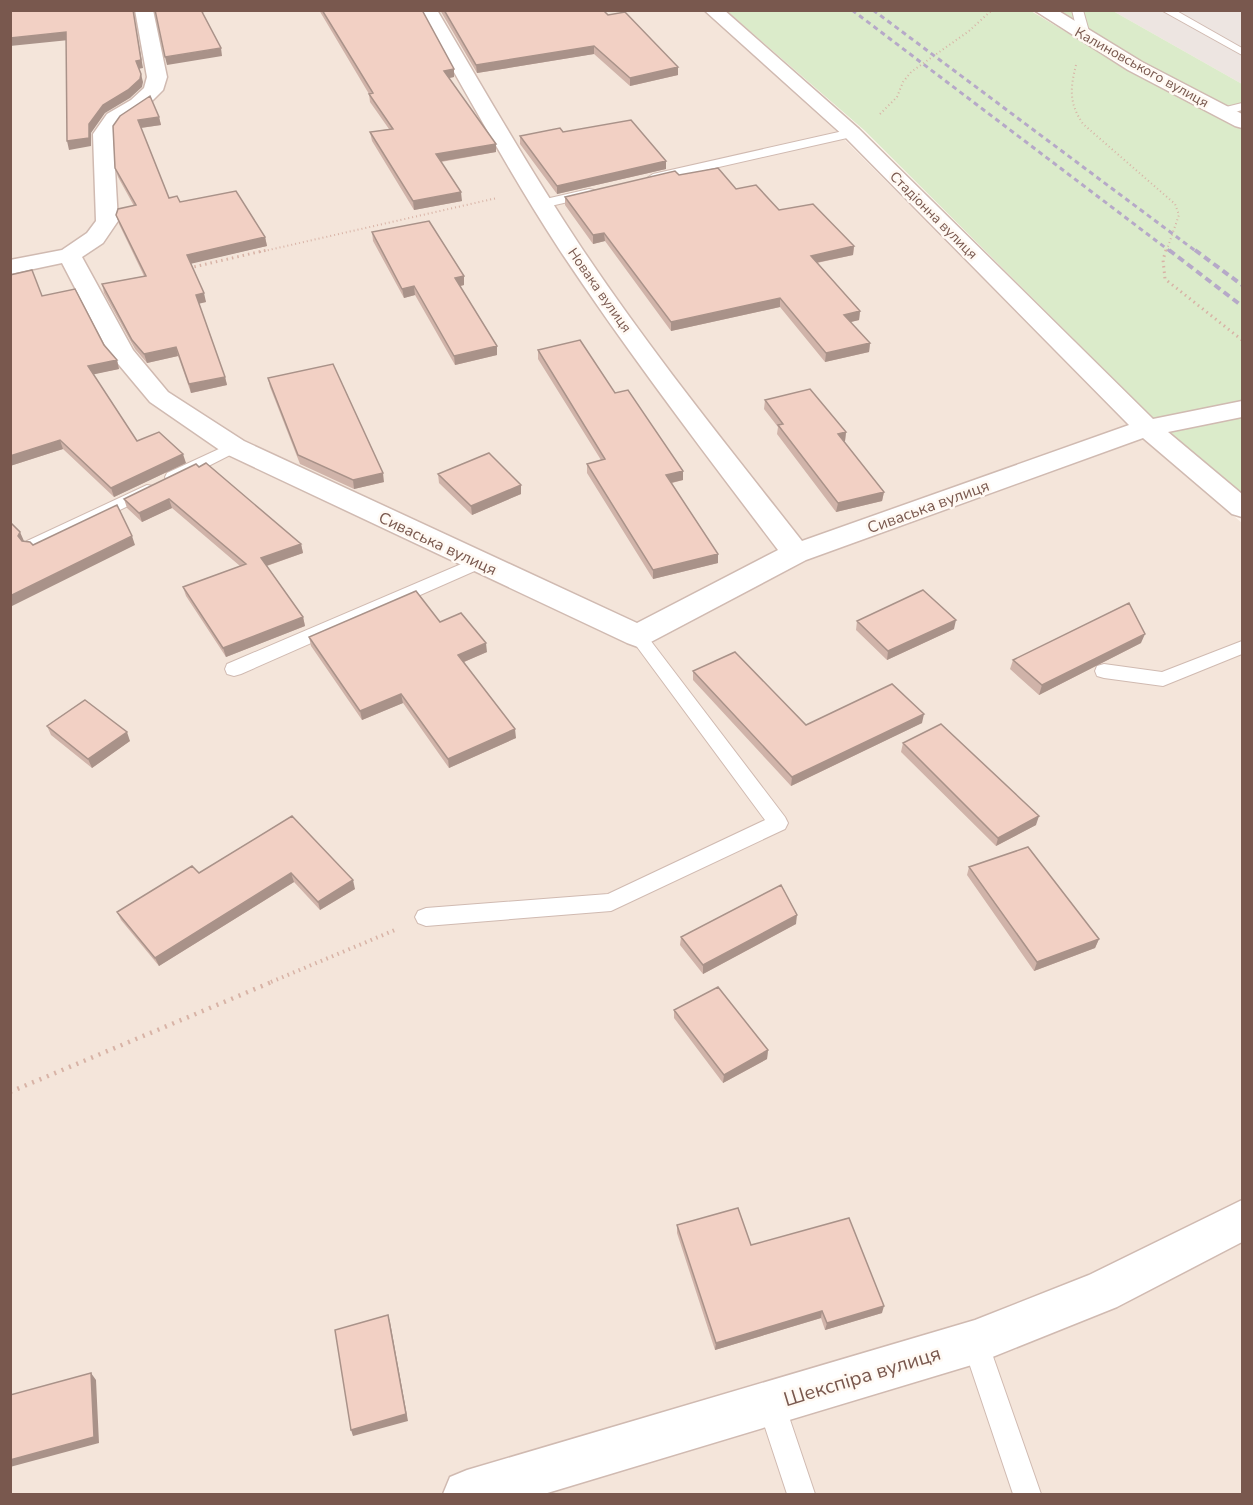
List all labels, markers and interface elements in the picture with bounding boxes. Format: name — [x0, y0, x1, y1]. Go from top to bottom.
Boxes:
street label: Калиновського вулиця — [1071, 23, 1212, 112]
street label: Стадіонна вулиця — [886, 167, 982, 263]
street label: Новака вулиця — [563, 244, 636, 336]
street label: Сиваська вулиця — [864, 475, 992, 539]
street label: Сиваська вулиця — [375, 507, 500, 581]
street label: Шекспіра вулиця — [780, 1340, 944, 1413]

